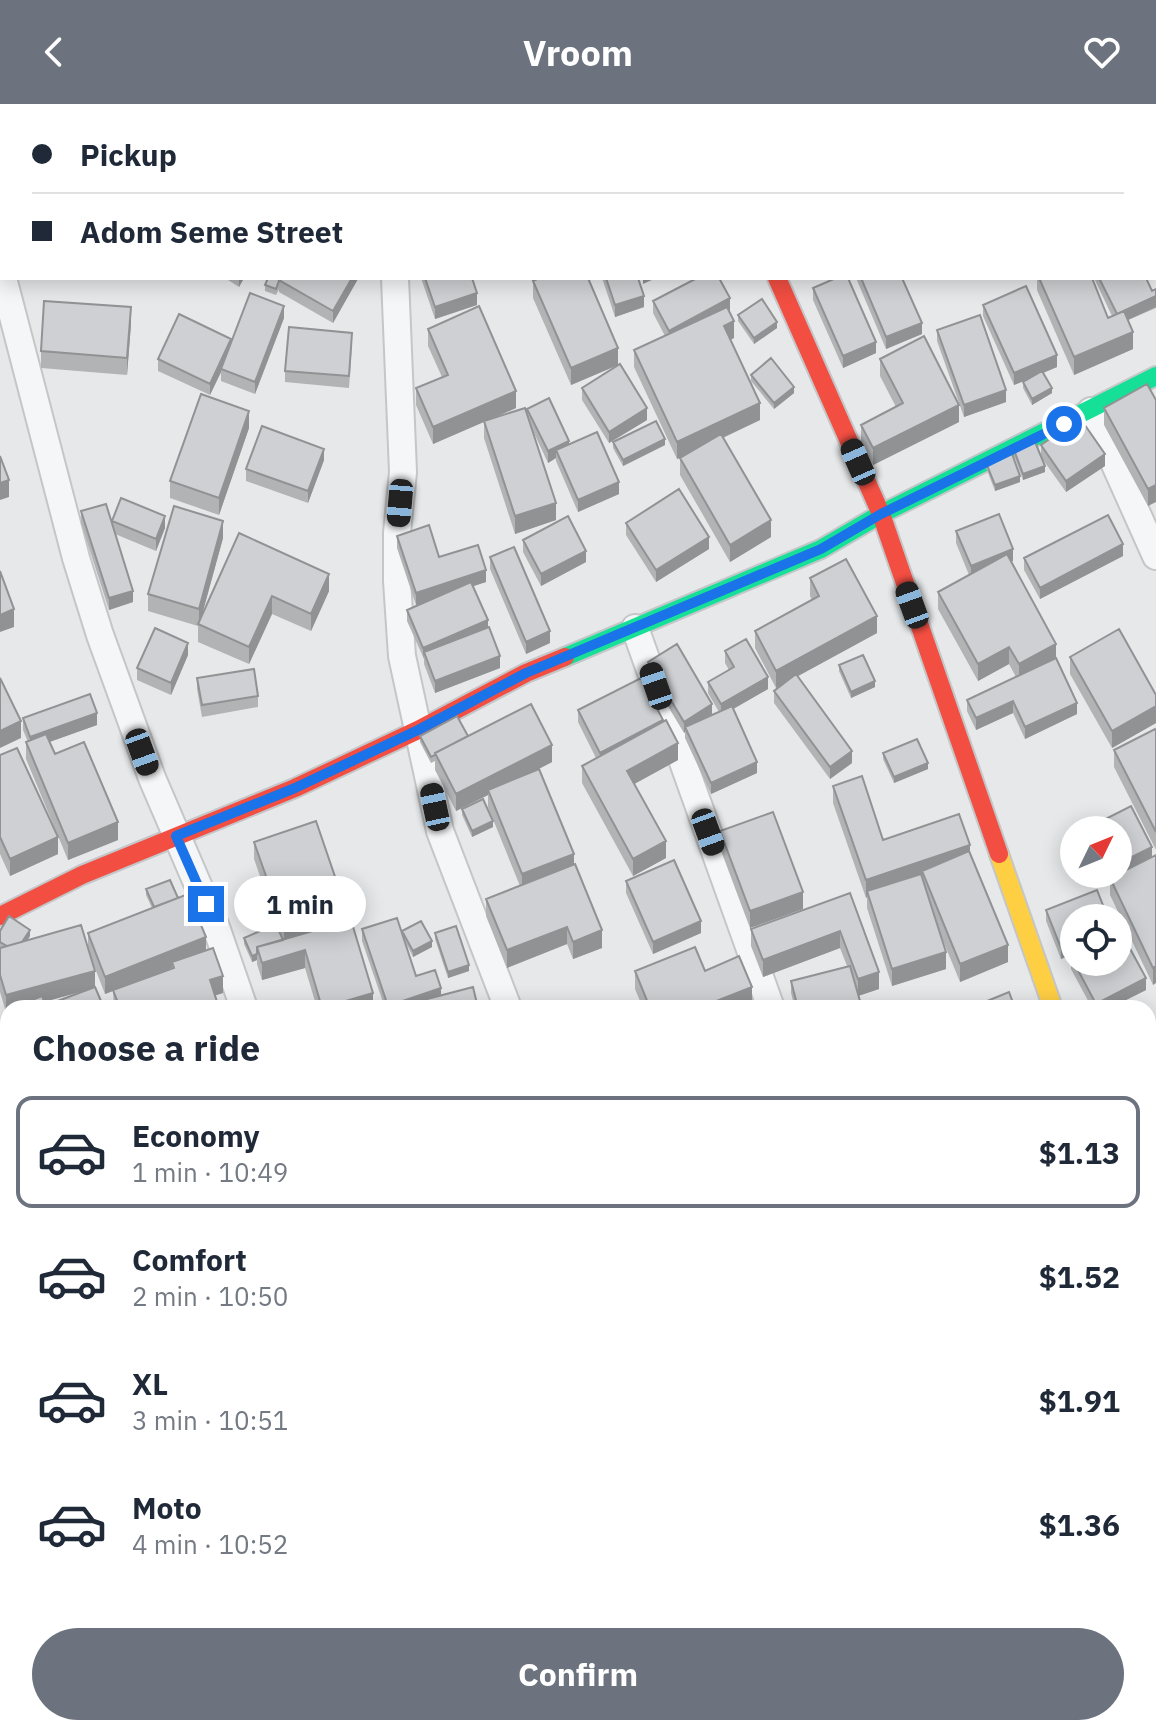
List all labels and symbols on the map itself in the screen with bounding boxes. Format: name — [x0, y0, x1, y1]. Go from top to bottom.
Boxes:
route start — [1046, 406, 1082, 442]
car — [837, 435, 879, 489]
car — [386, 478, 414, 528]
car — [893, 578, 931, 632]
car — [637, 659, 675, 713]
car — [123, 725, 161, 779]
car — [418, 781, 452, 833]
car — [689, 805, 727, 859]
north arrow — [1060, 816, 1132, 888]
callout: 1 min — [234, 876, 366, 932]
route end — [188, 886, 224, 922]

